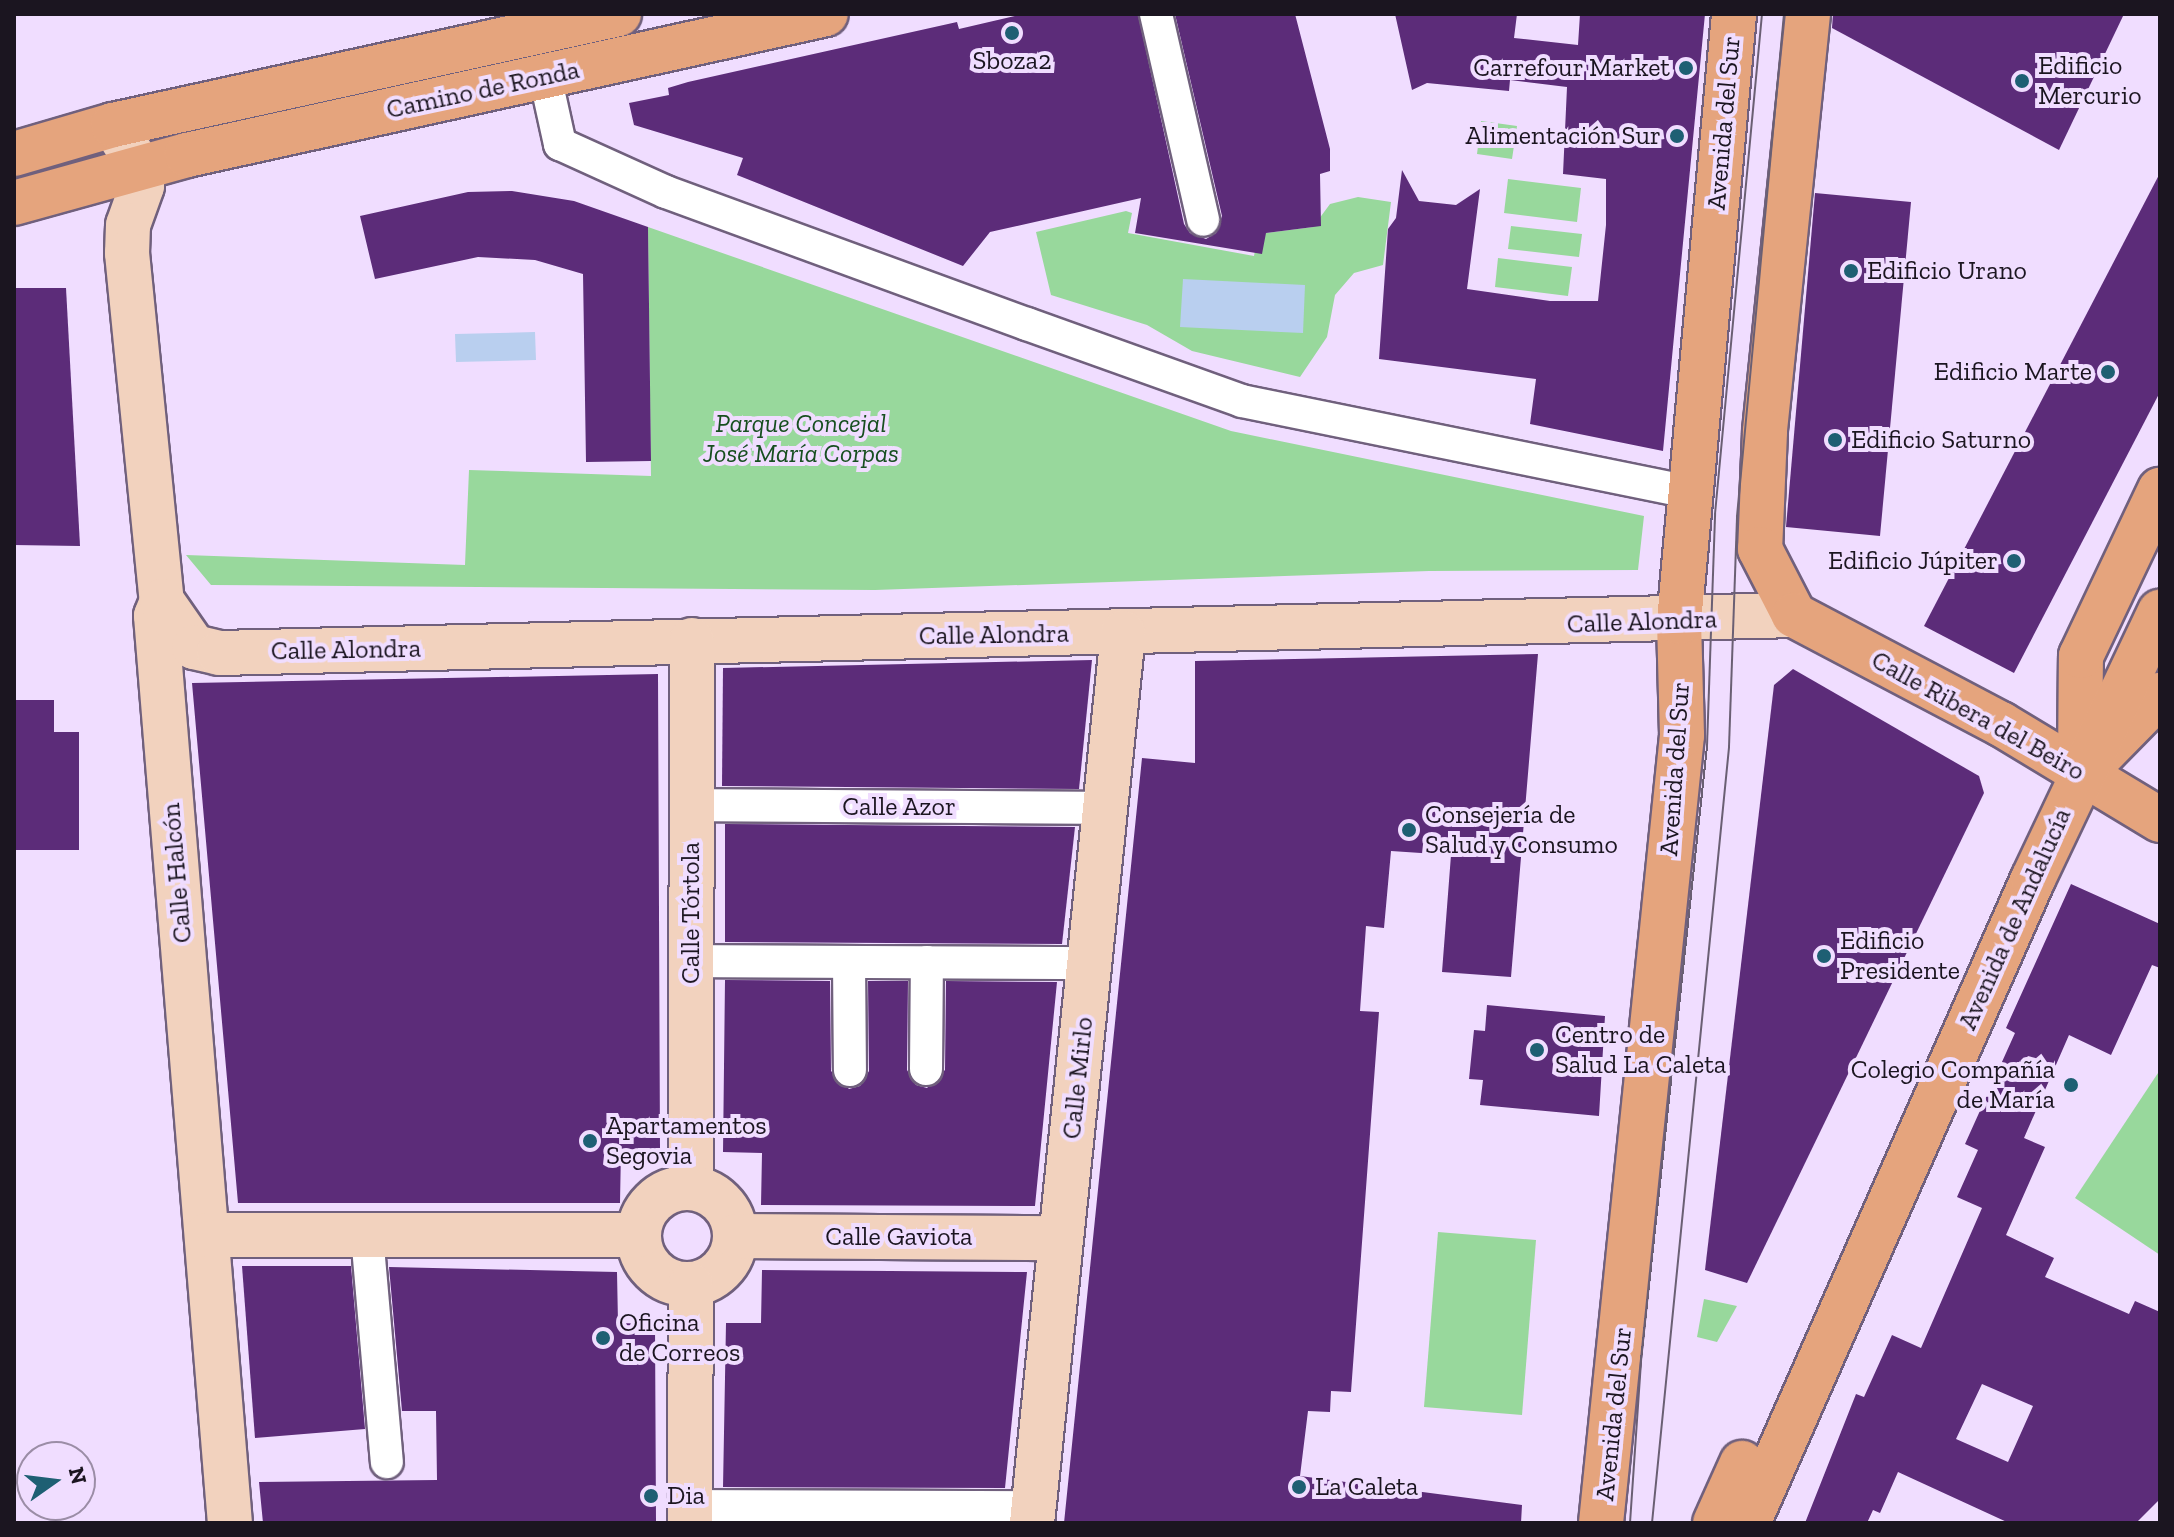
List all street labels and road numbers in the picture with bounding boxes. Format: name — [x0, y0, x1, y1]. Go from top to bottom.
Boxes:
street label: Avenida del Sur — [1701, 35, 1747, 211]
street label: Camino de Ronda — [384, 54, 582, 126]
street label: Calle Alondra — [1566, 604, 1718, 640]
street label: Calle Alondra — [918, 618, 1070, 652]
street label: Calle Alondra — [270, 633, 422, 667]
street label: Calle Ribera del Beiro — [1866, 644, 2090, 788]
street label: Avenida del Sur — [1653, 681, 1697, 857]
street label: Calle Azor — [842, 791, 956, 823]
street label: Calle Halcón — [155, 802, 199, 944]
street label: Avenida de Andalucía — [1952, 803, 2078, 1035]
street label: Calle Tórtola — [675, 842, 707, 984]
street label: Calle Mirlo — [1056, 1015, 1100, 1141]
street label: Calle Gaviota — [825, 1221, 973, 1253]
street label: Avenida del Sur — [1589, 1326, 1639, 1502]

